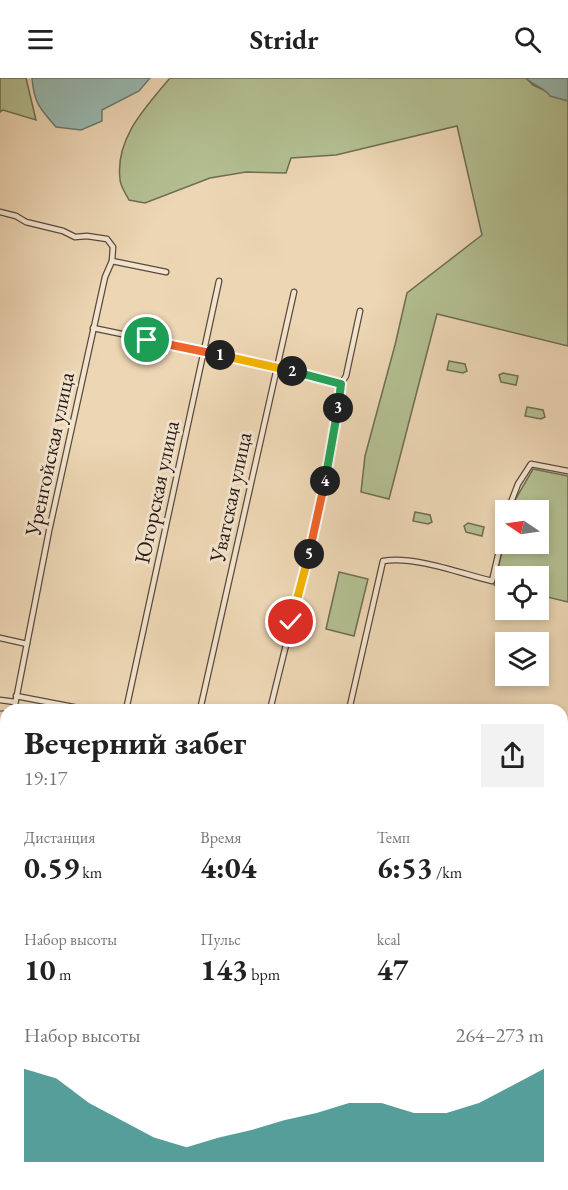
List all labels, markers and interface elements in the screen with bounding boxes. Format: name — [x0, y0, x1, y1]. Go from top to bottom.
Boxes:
text: Stridr — [250, 22, 318, 57]
icon: menu — [24, 23, 57, 56]
icon: search — [511, 23, 544, 56]
pin — [121, 314, 172, 365]
icon: arrive — [130, 323, 163, 356]
pin: 1 — [205, 340, 235, 370]
text: 1 — [216, 344, 224, 365]
pin: 2 — [277, 356, 307, 386]
text: 2 — [288, 360, 296, 381]
street label: Уренгойская улица — [18, 369, 81, 540]
pin: 3 — [323, 393, 353, 423]
text: 3 — [334, 397, 342, 418]
street label: Югорская улица — [127, 418, 186, 566]
street label: Уватская улица — [202, 429, 258, 566]
pin: 4 — [310, 466, 340, 496]
text: 4 — [321, 470, 329, 491]
north arrow — [495, 500, 549, 554]
map controls — [495, 500, 549, 686]
pin: 5 — [294, 539, 324, 569]
text: 5 — [305, 543, 313, 564]
button: locate — [495, 566, 549, 620]
pin — [265, 596, 316, 647]
icon: check — [274, 605, 307, 638]
button: layers — [495, 632, 549, 686]
text: Вечерний забег — [24, 721, 246, 764]
button: share — [481, 724, 544, 787]
text: 19:17 — [24, 765, 67, 791]
text: Дистанция — [24, 827, 95, 848]
text: Время — [200, 827, 241, 848]
text: Темп — [377, 827, 410, 848]
text: 0.59 — [24, 848, 79, 887]
text: 4:04 — [200, 848, 256, 887]
text: 6:53 — [377, 848, 433, 887]
text: km — [79, 862, 102, 883]
text: /km — [433, 862, 462, 883]
text: Набор высоты — [24, 929, 117, 950]
text: Пульс — [200, 929, 241, 950]
text: kcal — [377, 929, 401, 950]
text: 10 — [24, 950, 56, 989]
text: 143 — [200, 950, 248, 989]
text: 47 — [377, 950, 408, 989]
text: m — [56, 964, 71, 985]
text: bpm — [248, 964, 280, 985]
text: Набор высоты — [24, 1022, 140, 1048]
text: 264–273 m — [456, 1022, 544, 1048]

